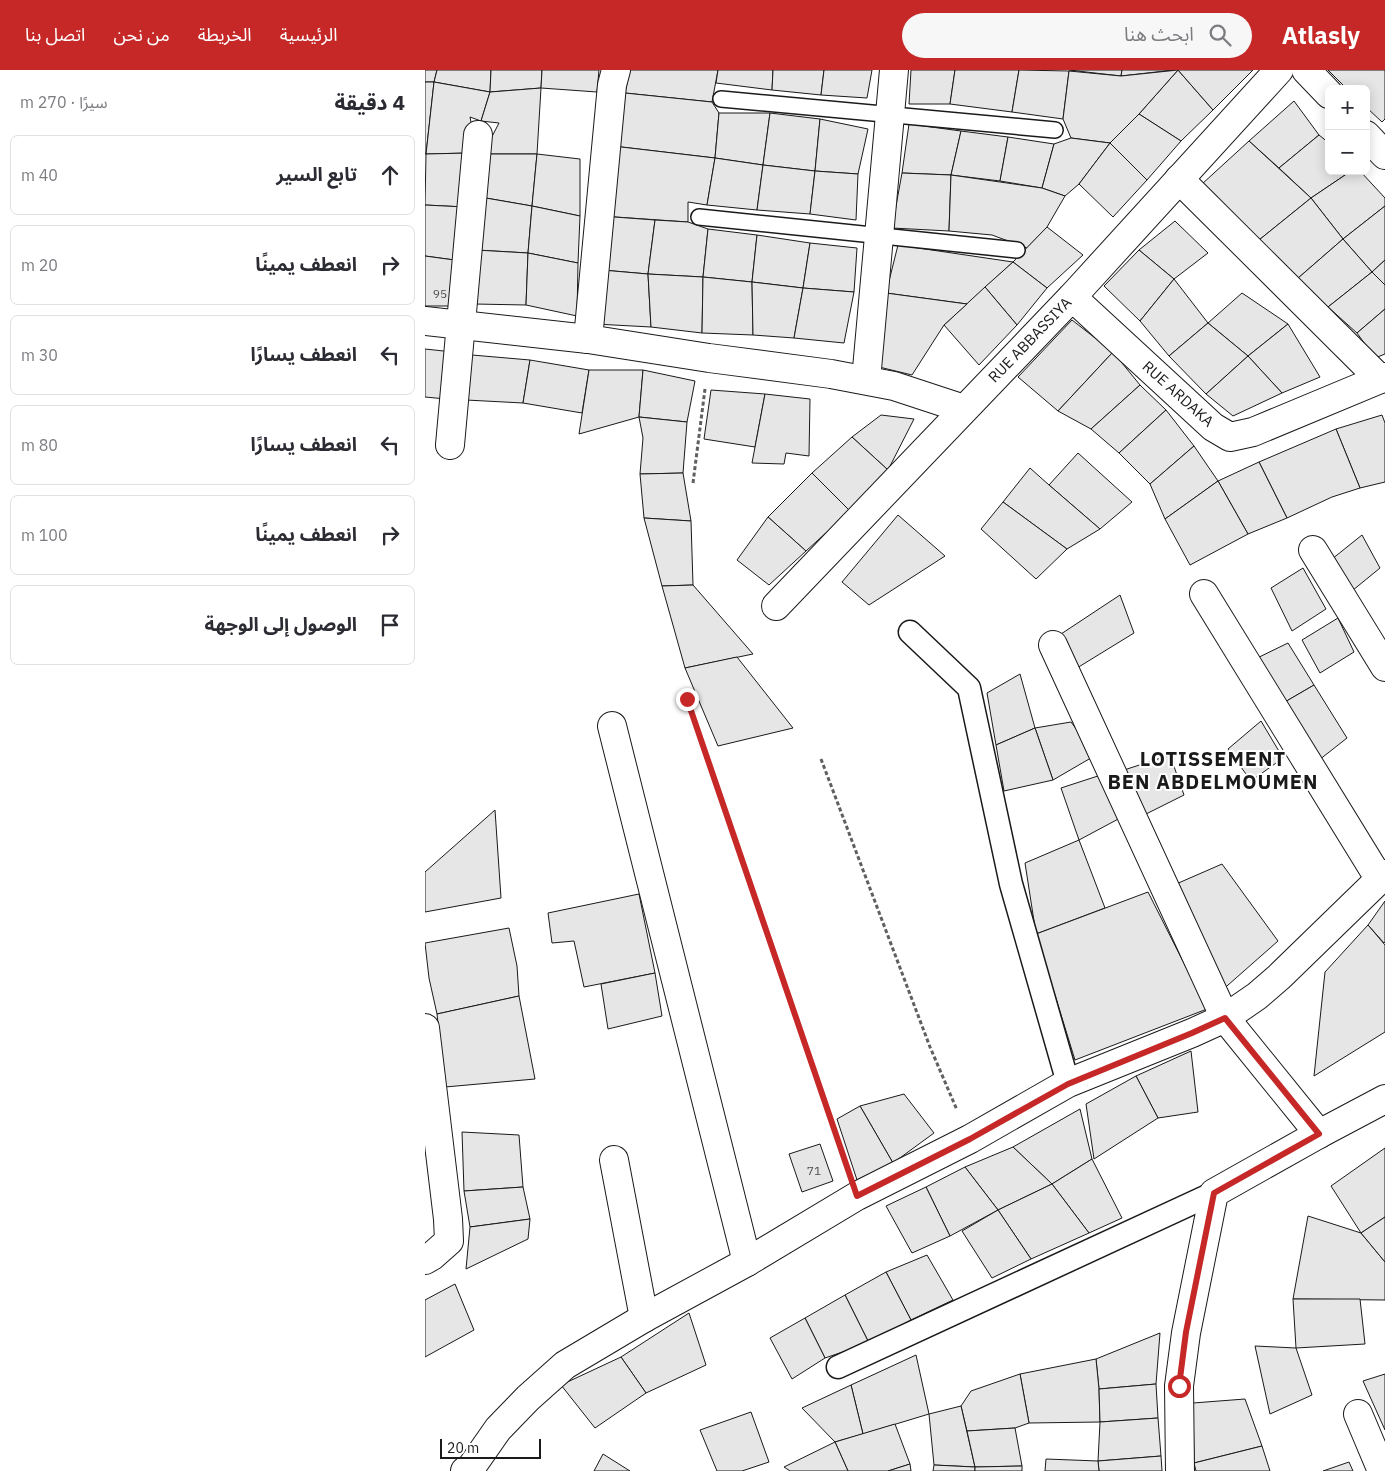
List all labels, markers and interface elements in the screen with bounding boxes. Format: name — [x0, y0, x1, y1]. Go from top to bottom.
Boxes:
search box — [902, 13, 1252, 58]
text: Atlasly — [1282, 19, 1360, 51]
icon: search — [1206, 21, 1234, 49]
text: ابحث هنا — [1124, 22, 1194, 46]
text: اتصل بنا — [25, 23, 85, 46]
text: من نحن — [113, 23, 170, 46]
text: الخريطة — [198, 23, 252, 46]
text: الرئيسية — [280, 23, 338, 46]
map controls — [1325, 85, 1370, 175]
button: + — [1325, 85, 1370, 130]
text: 4 دقيقة — [335, 88, 405, 116]
text: سيرًا · 270 m — [20, 92, 108, 112]
button: − — [1325, 130, 1370, 175]
icon: ahead — [376, 161, 404, 189]
text: تابع السير — [276, 162, 357, 186]
text: 40 m — [21, 165, 58, 185]
icon: right — [376, 251, 404, 279]
text: انعطف يمينًا — [255, 252, 357, 276]
text: 20 m — [21, 255, 58, 275]
house number: 95 — [433, 286, 447, 301]
street label: RUE ABBASSIYA — [984, 293, 1075, 386]
icon: left — [376, 341, 404, 369]
text: انعطف يسارًا — [250, 342, 357, 366]
text: 30 m — [21, 345, 58, 365]
street label: RUE ARDAKA — [1139, 357, 1218, 431]
icon: left — [376, 431, 404, 459]
text: انعطف يسارًا — [250, 432, 357, 456]
text: 80 m — [21, 435, 58, 455]
icon: right — [376, 521, 404, 549]
text: انعطف يمينًا — [255, 522, 357, 546]
text: 100 m — [21, 525, 68, 545]
icon: arrive — [376, 611, 404, 639]
text: الوصول إلى الوجهة — [205, 612, 357, 636]
route end — [676, 688, 699, 711]
district label: LOTISSEMENT BEN ABDELMOUMEN — [1108, 745, 1318, 795]
house number: 71 — [807, 1163, 821, 1178]
route start — [1168, 1375, 1191, 1398]
scale bar — [440, 1436, 541, 1459]
text: 20 m — [447, 1439, 479, 1457]

